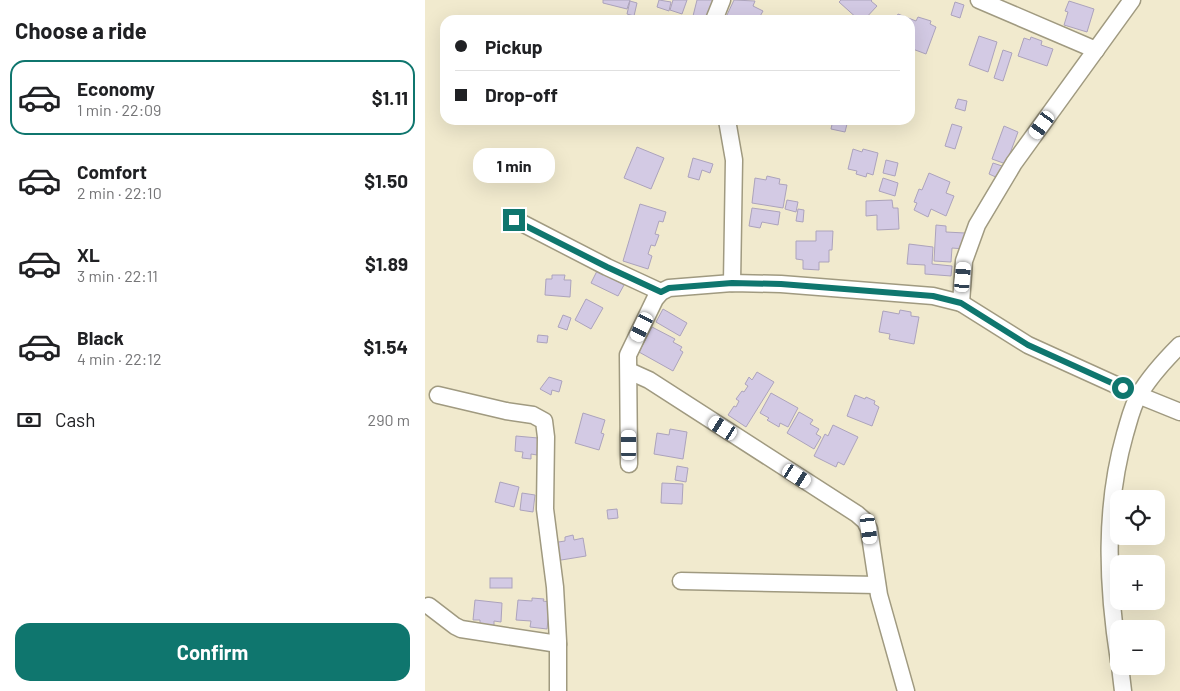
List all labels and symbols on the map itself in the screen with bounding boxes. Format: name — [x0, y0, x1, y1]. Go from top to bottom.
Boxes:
car — [1027, 108, 1056, 142]
callout: 1 min — [473, 148, 555, 182]
route end — [503, 209, 525, 231]
car — [954, 261, 971, 293]
car — [628, 310, 655, 344]
route start — [1112, 377, 1134, 399]
car — [706, 414, 739, 442]
car — [621, 430, 636, 460]
car — [780, 462, 813, 490]
car — [859, 513, 878, 545]

